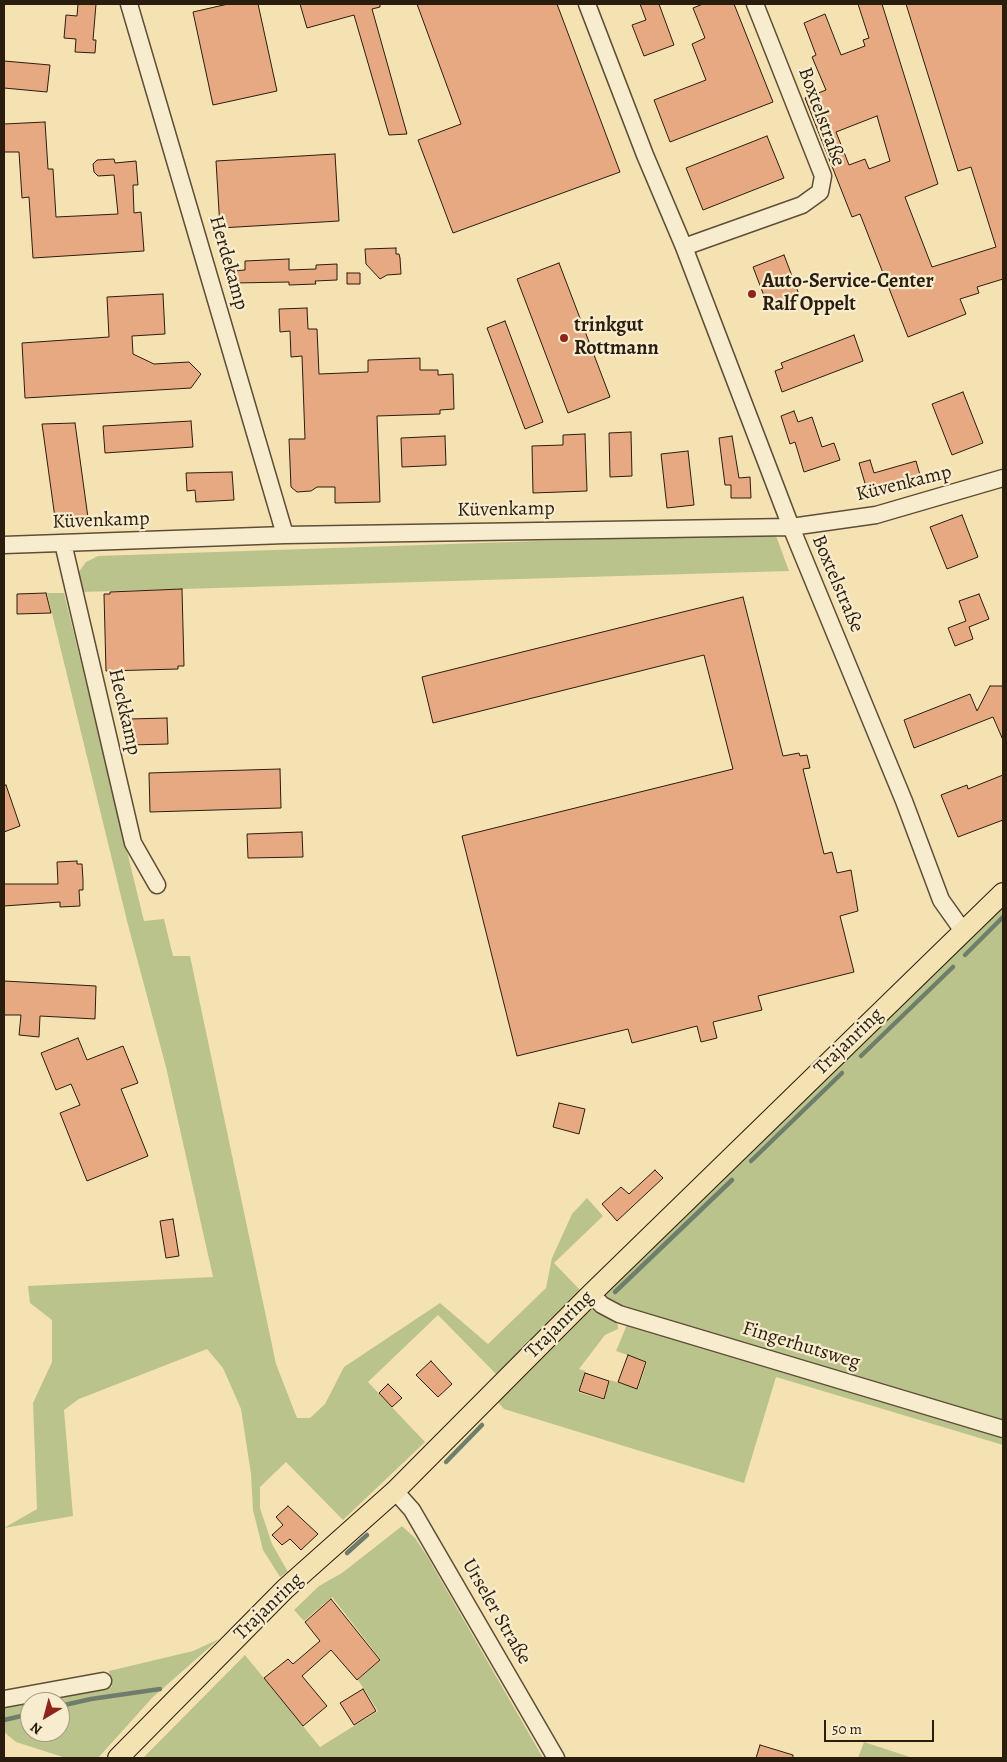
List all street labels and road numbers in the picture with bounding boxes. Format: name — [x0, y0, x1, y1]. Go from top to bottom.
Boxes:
street label: Boxtelstraße — [792, 64, 850, 170]
street label: Herdekamp — [203, 213, 253, 313]
street label: Küvenkamp — [854, 461, 954, 507]
street label: Küvenkamp — [457, 497, 555, 523]
street label: Küvenkamp — [52, 507, 150, 535]
street label: Boxtelstraße — [806, 532, 868, 636]
street label: Heckkamp — [102, 666, 146, 758]
street label: Trajanring — [809, 1003, 889, 1081]
street label: Trajanring — [521, 1286, 599, 1364]
street label: Fingerhutsweg — [739, 1317, 863, 1375]
street label: Urseler Straße — [456, 1555, 536, 1669]
street label: Trajanring — [229, 1568, 309, 1646]

